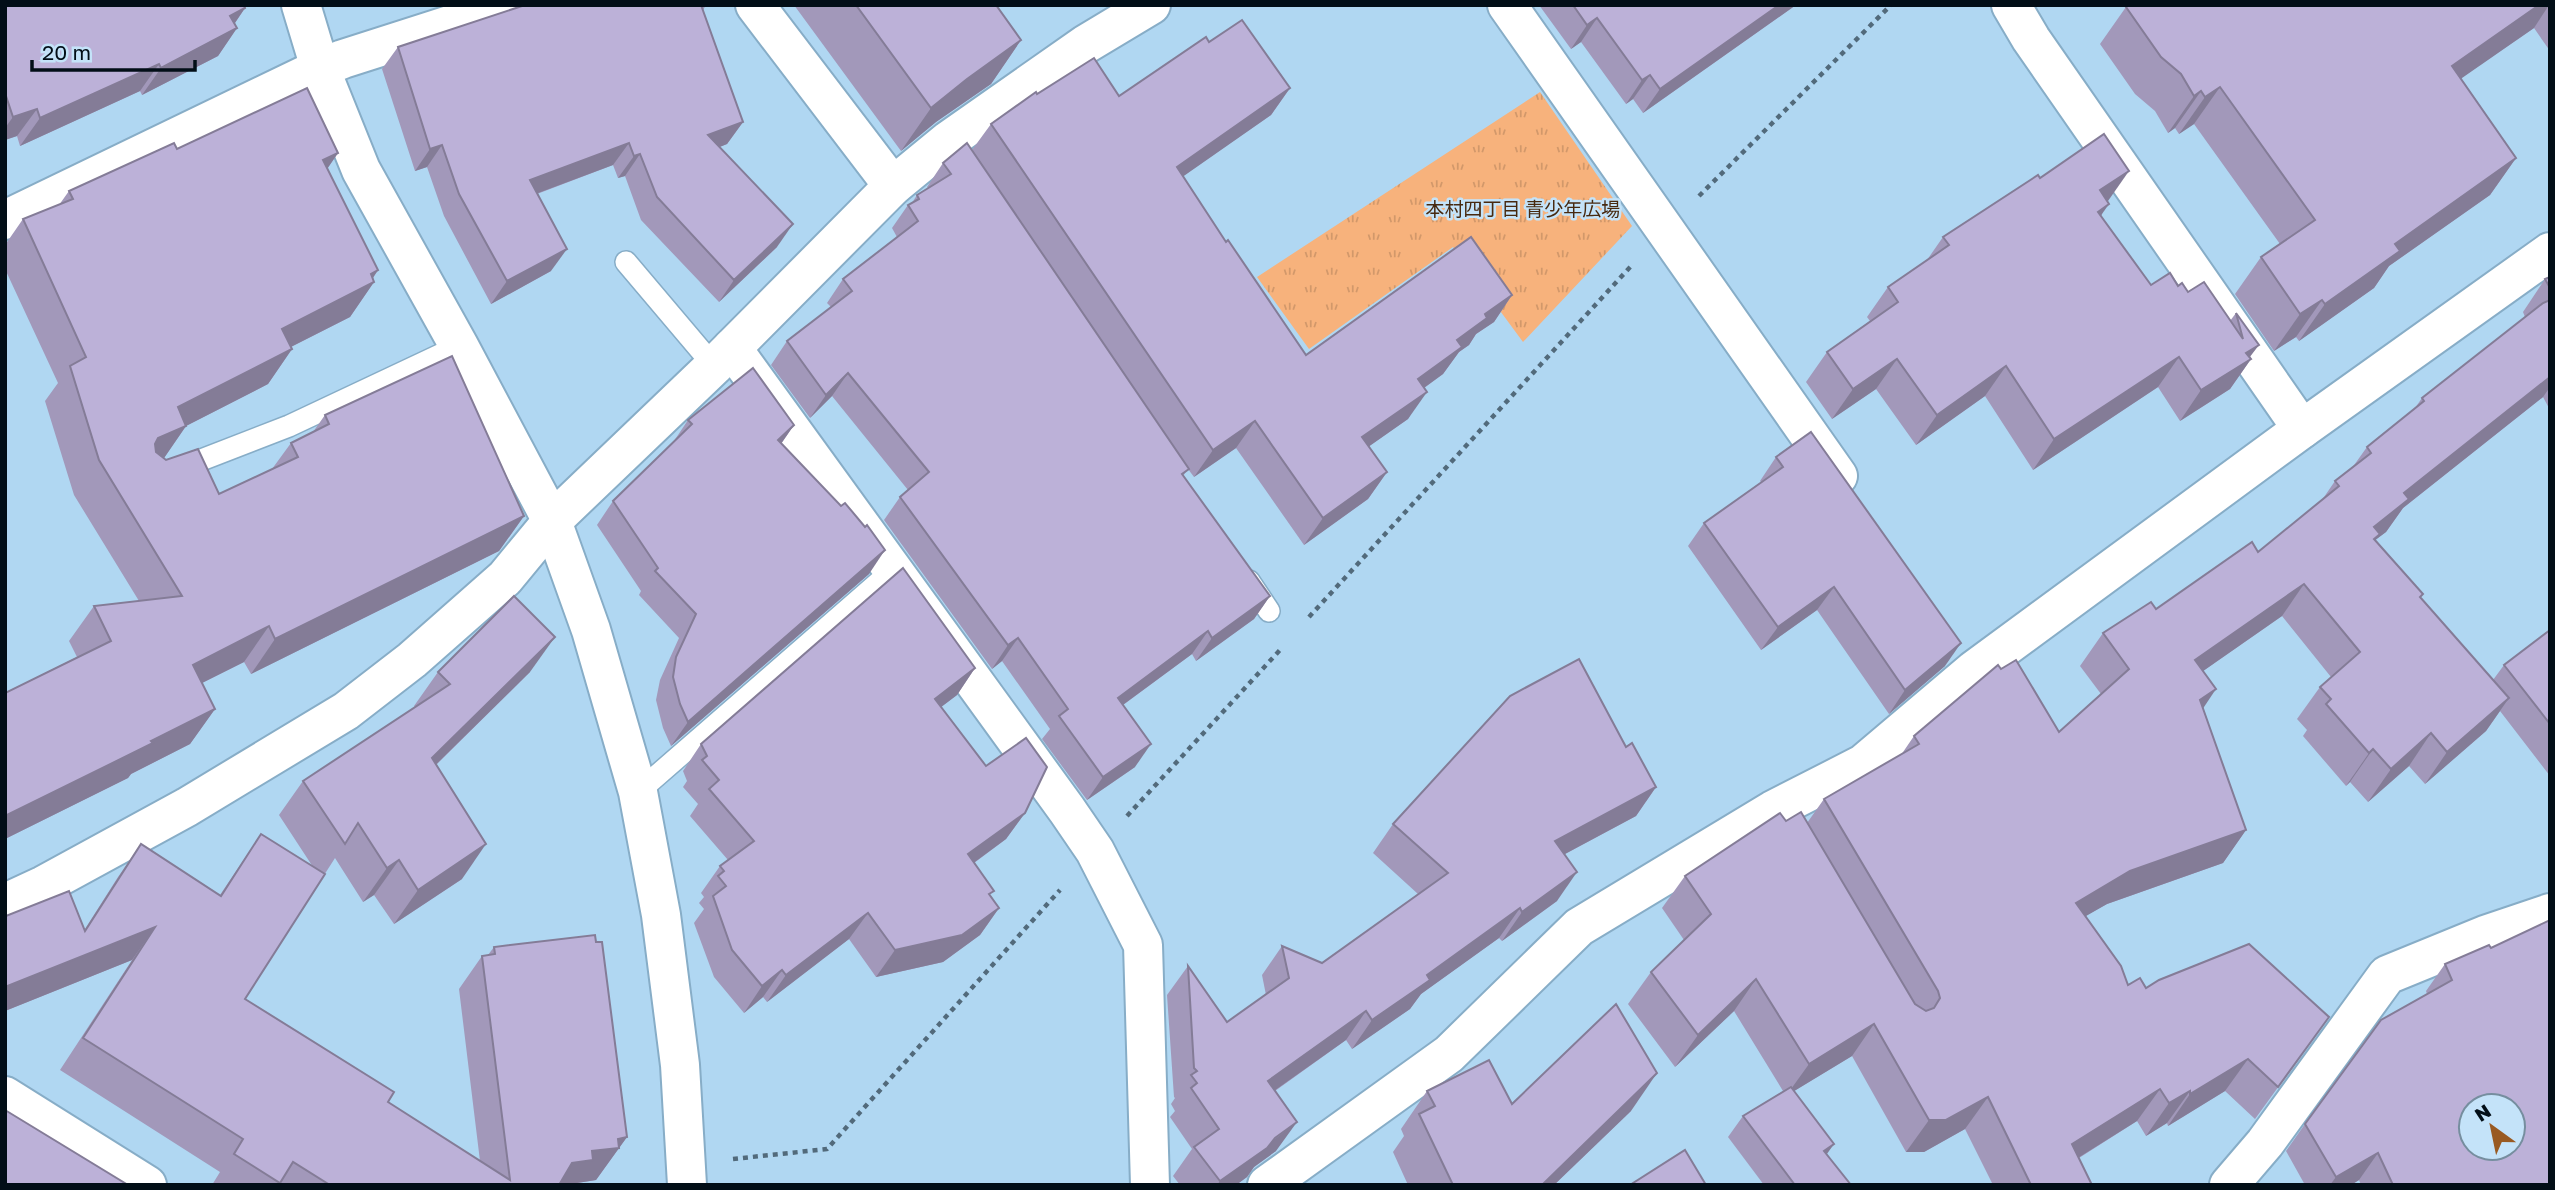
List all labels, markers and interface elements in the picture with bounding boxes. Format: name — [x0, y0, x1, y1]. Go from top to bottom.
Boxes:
scale bar — [32, 28, 194, 72]
text: 20 m — [42, 39, 91, 65]
park label: 本村四丁目 青少年広場 — [1426, 197, 1620, 220]
north arrow — [2457, 1092, 2527, 1162]
text: N — [2470, 1099, 2495, 1126]

